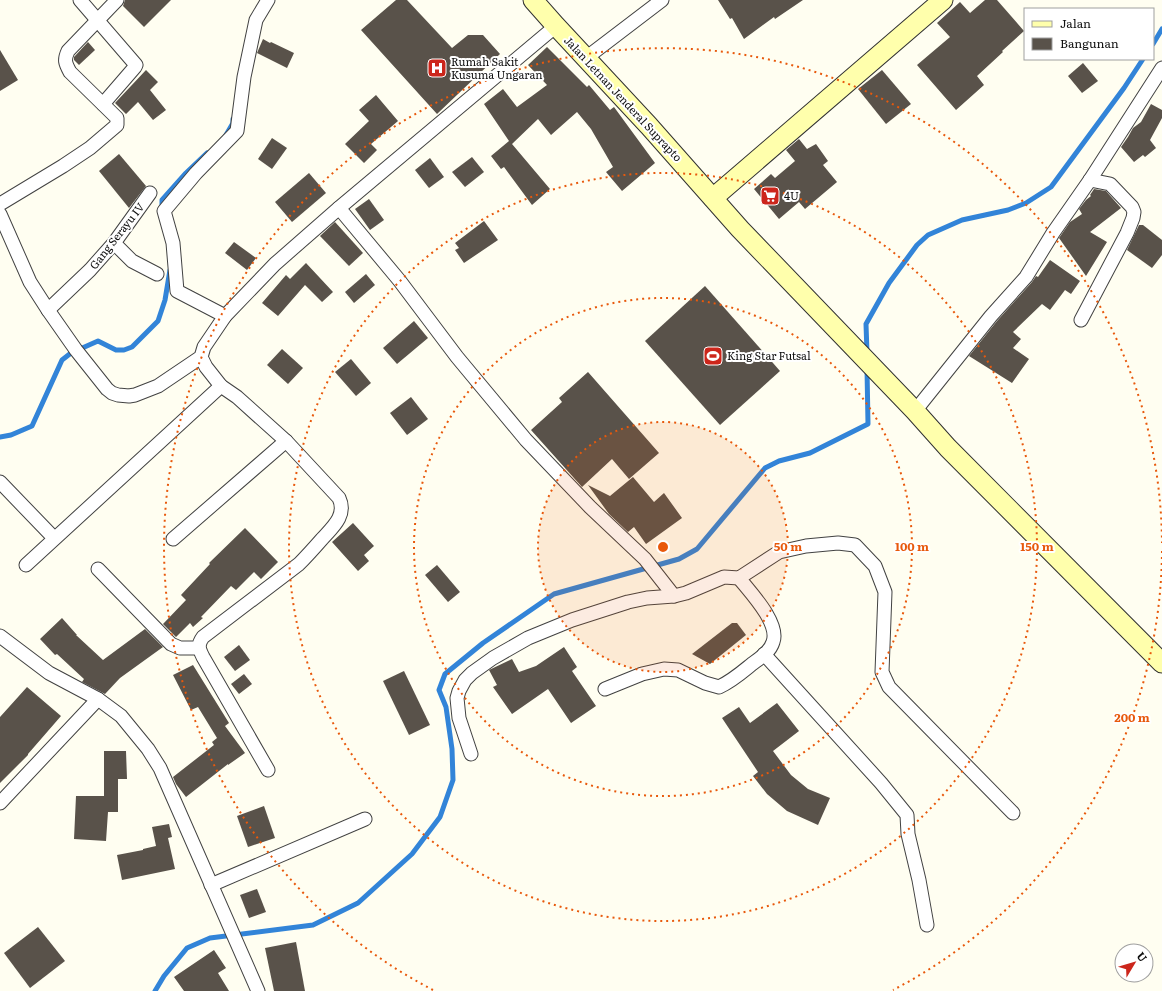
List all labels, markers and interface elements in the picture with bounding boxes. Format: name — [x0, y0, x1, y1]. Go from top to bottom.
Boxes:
legend — [1024, 8, 1154, 60]
text: Jalan — [1060, 14, 1091, 32]
street label: Jalan Letnan Jenderal Suprapto — [561, 32, 686, 165]
text: Bangunan — [1060, 34, 1119, 52]
place label: Rumah Sakit Kusuma Ungaran — [451, 53, 543, 82]
hospital icon: Rumah Sakit Kusuma Ungaran — [426, 57, 448, 79]
supermarket icon: 4U — [759, 185, 781, 207]
place label: 4U — [784, 187, 799, 203]
street label: Gang Serayu IV — [85, 199, 147, 272]
sports icon: King Star Futsal — [702, 345, 724, 367]
place label: King Star Futsal — [727, 347, 811, 363]
text: 50 m — [774, 537, 802, 555]
text: 100 m — [895, 537, 929, 555]
text: 150 m — [1020, 537, 1054, 555]
centre of rings — [656, 540, 670, 554]
text: 200 m — [1114, 708, 1150, 726]
north arrow — [1114, 943, 1154, 983]
text: U — [1134, 948, 1152, 965]

